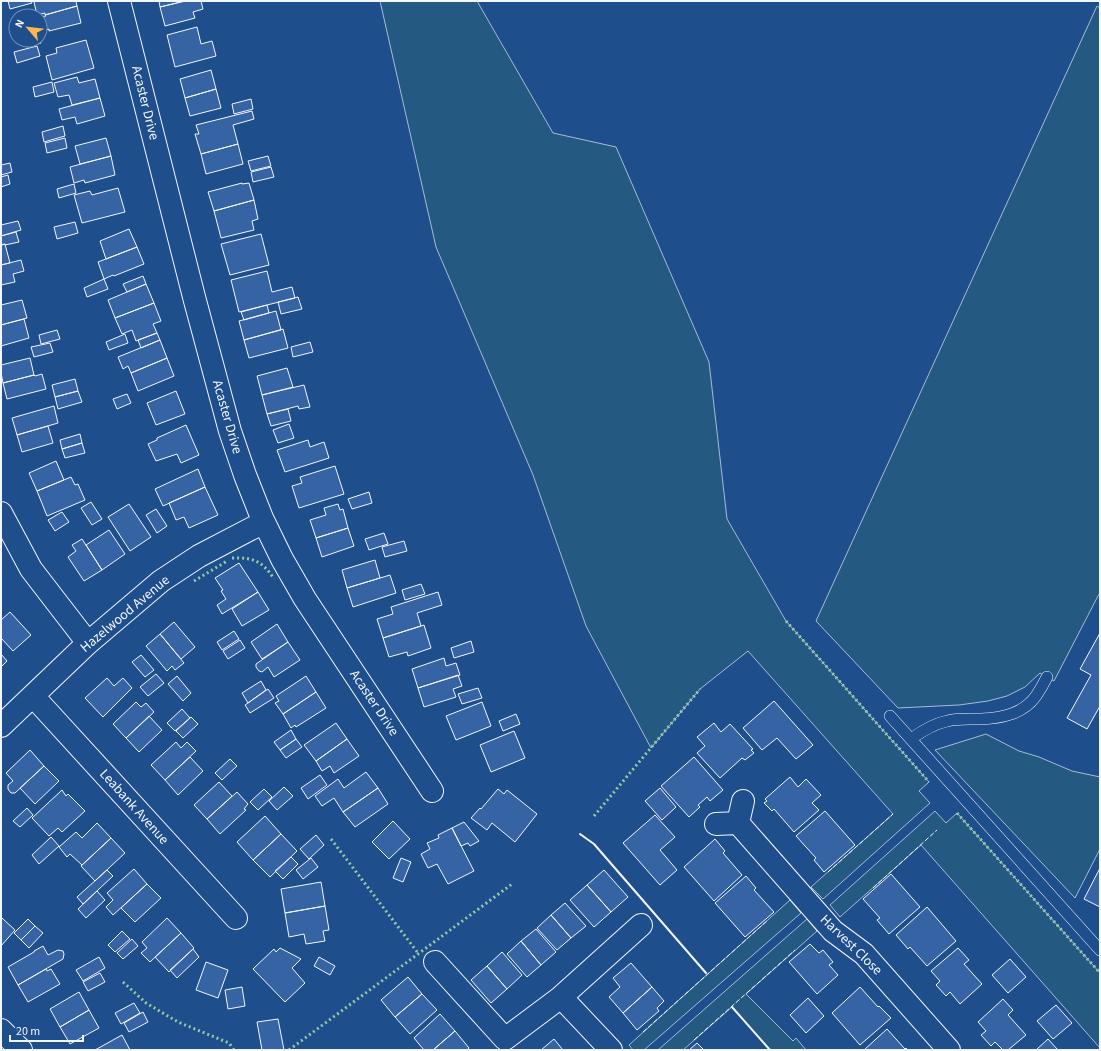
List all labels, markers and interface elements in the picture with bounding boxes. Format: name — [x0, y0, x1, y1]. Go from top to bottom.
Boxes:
north arrow — [8, 8, 48, 48]
text: N — [11, 17, 28, 30]
street label: Acaster Drive — [126, 64, 164, 142]
street label: Acaster Drive — [207, 378, 247, 456]
street label: Hazelwood Avenue — [76, 570, 174, 657]
street label: Acaster Drive — [344, 666, 404, 740]
street label: Leabank Avenue — [95, 765, 173, 849]
street label: Harvest Close — [815, 910, 887, 980]
scale bar — [10, 1017, 83, 1043]
text: 20 m — [16, 1023, 40, 1040]

